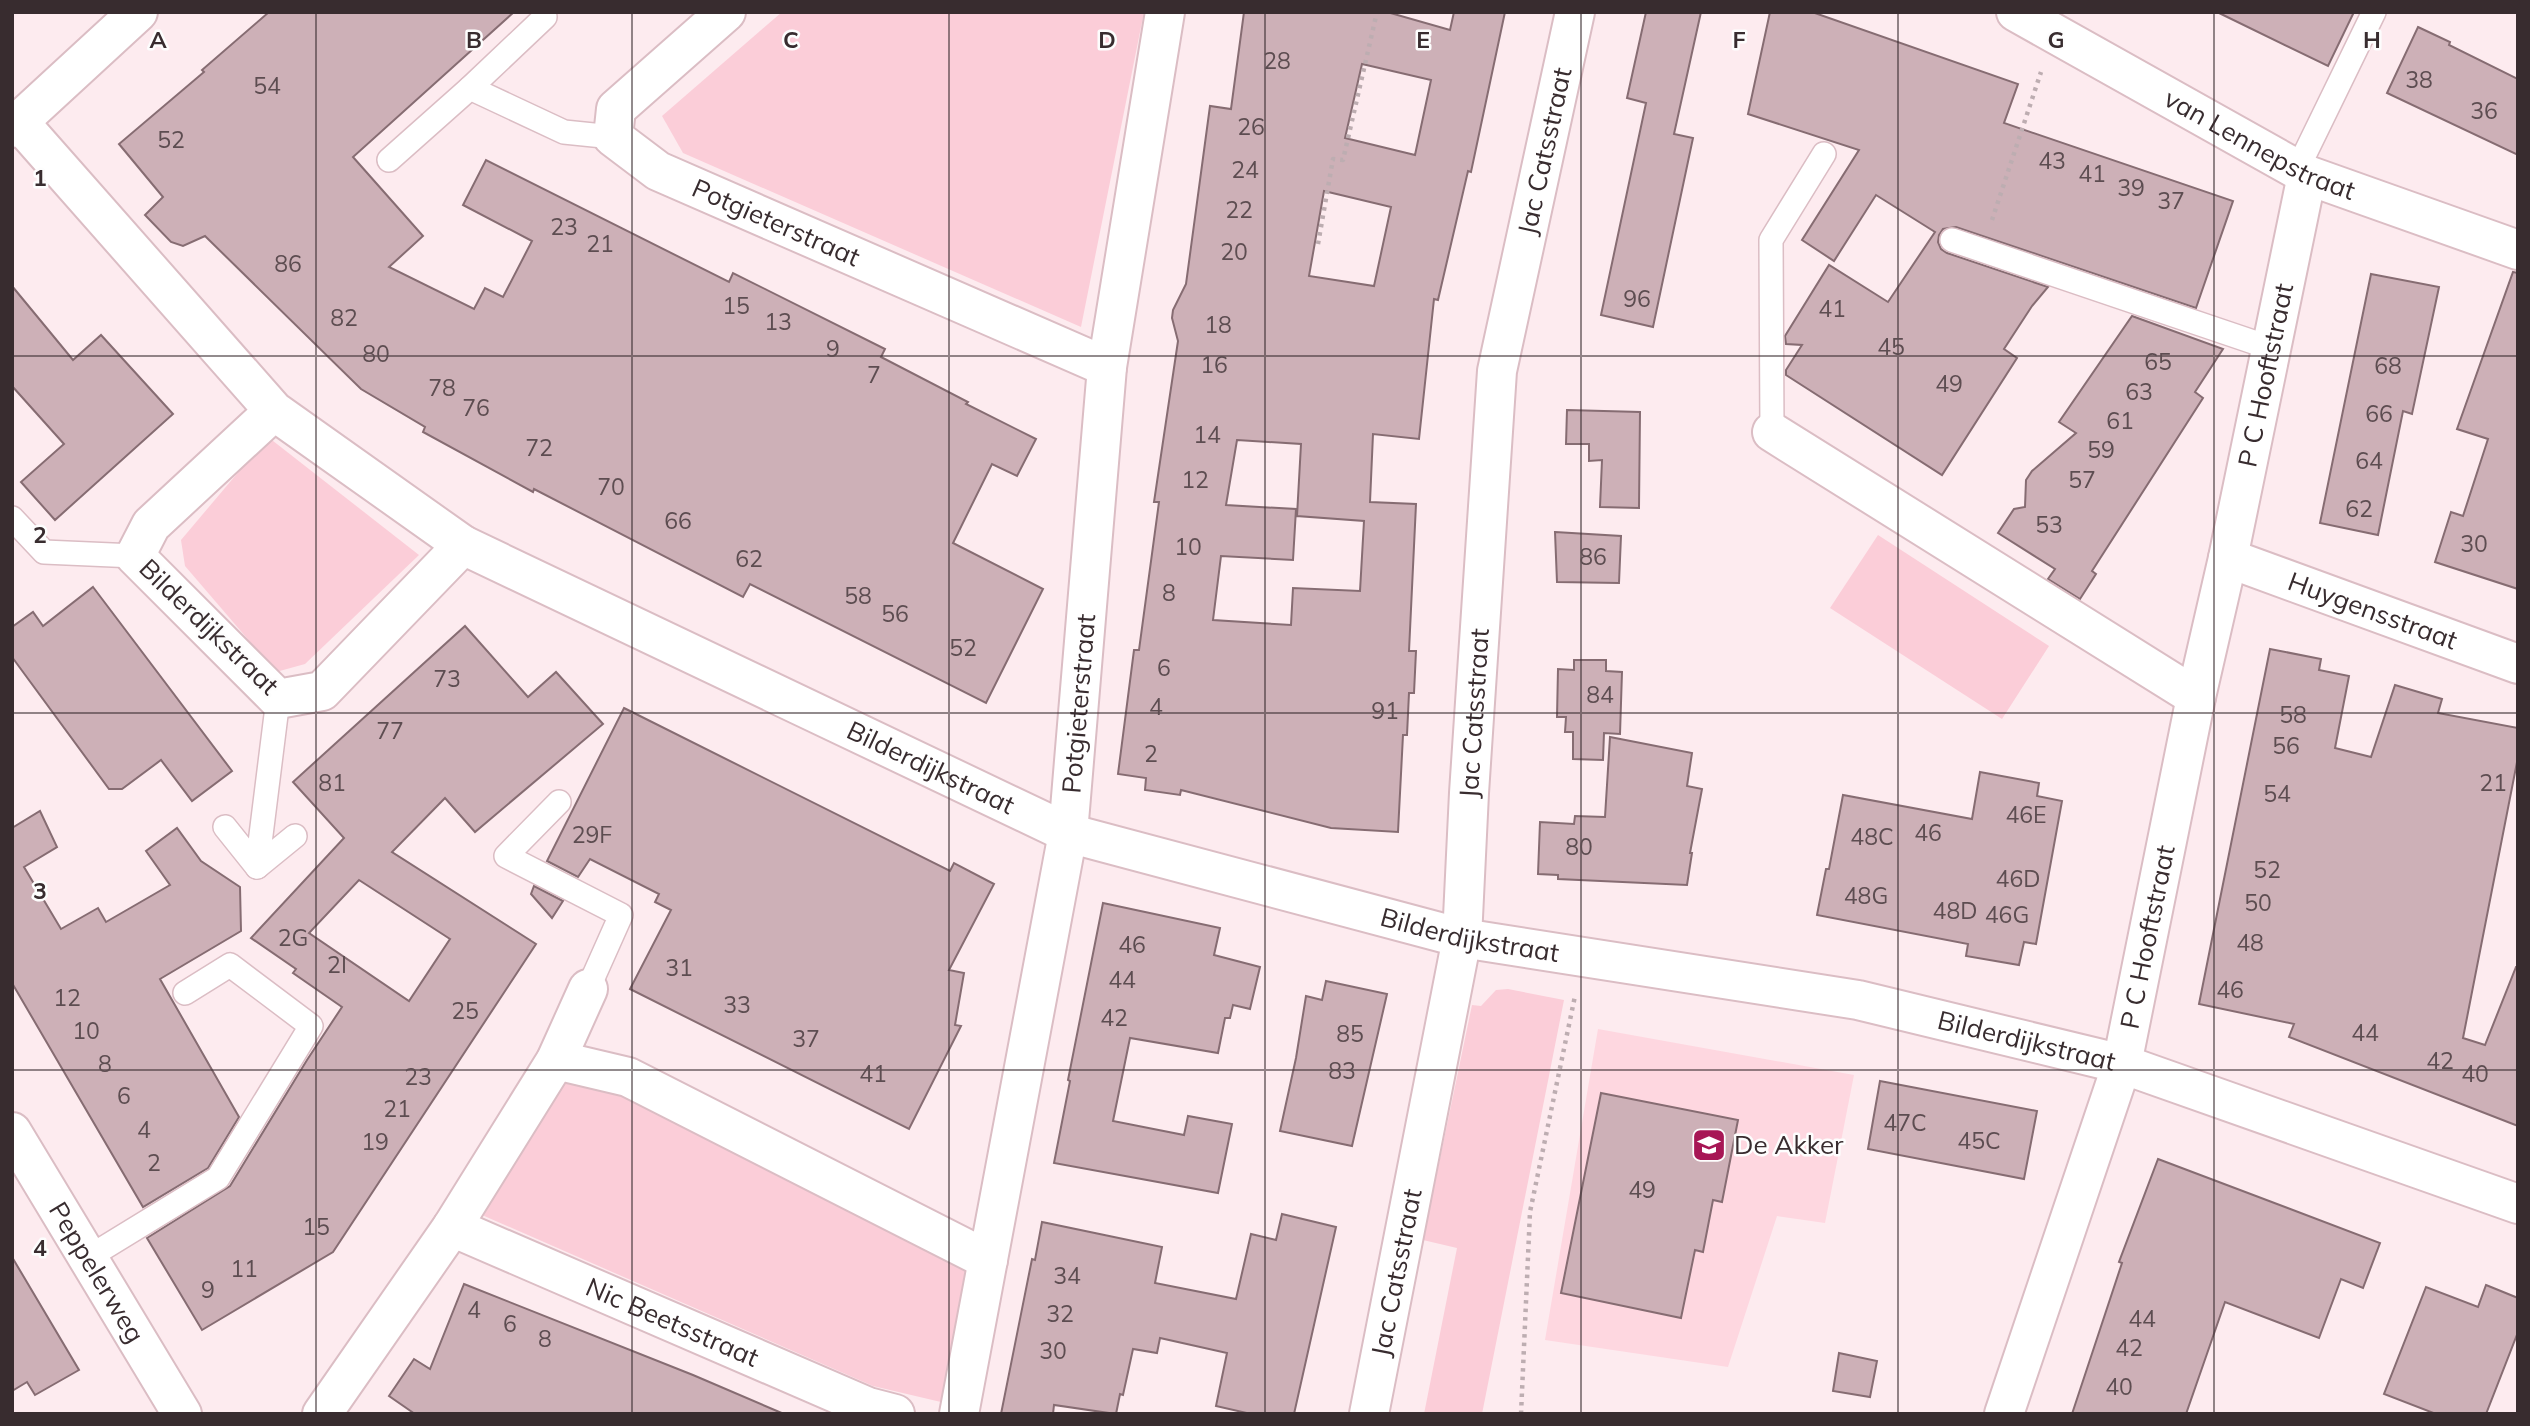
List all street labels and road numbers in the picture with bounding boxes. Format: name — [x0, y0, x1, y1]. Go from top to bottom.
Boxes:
street label: Jac Catsstraat — [1510, 64, 1578, 238]
street label: van Lennepstraat — [2159, 81, 2360, 207]
street label: Potgieterstraat — [687, 171, 865, 273]
street label: P C Hooftstraat — [2230, 280, 2300, 470]
street label: Bilderdijkstraat — [133, 552, 286, 702]
street label: Huygensstraat — [2284, 564, 2462, 656]
street label: Potgieterstraat — [1054, 612, 1102, 795]
street label: Jac Catsstraat — [1452, 627, 1496, 799]
street label: Bilderdijkstraat — [842, 713, 1020, 821]
street label: P C Hooftstraat — [2113, 842, 2182, 1032]
street label: Bilderdijkstraat — [1377, 900, 1562, 969]
street label: Bilderdijkstraat — [1934, 1003, 2119, 1078]
street label: Jac Catsstraat — [1364, 1186, 1429, 1359]
street label: Peppelerweg — [42, 1196, 152, 1349]
street label: Nic Beetsstraat — [581, 1270, 764, 1374]

